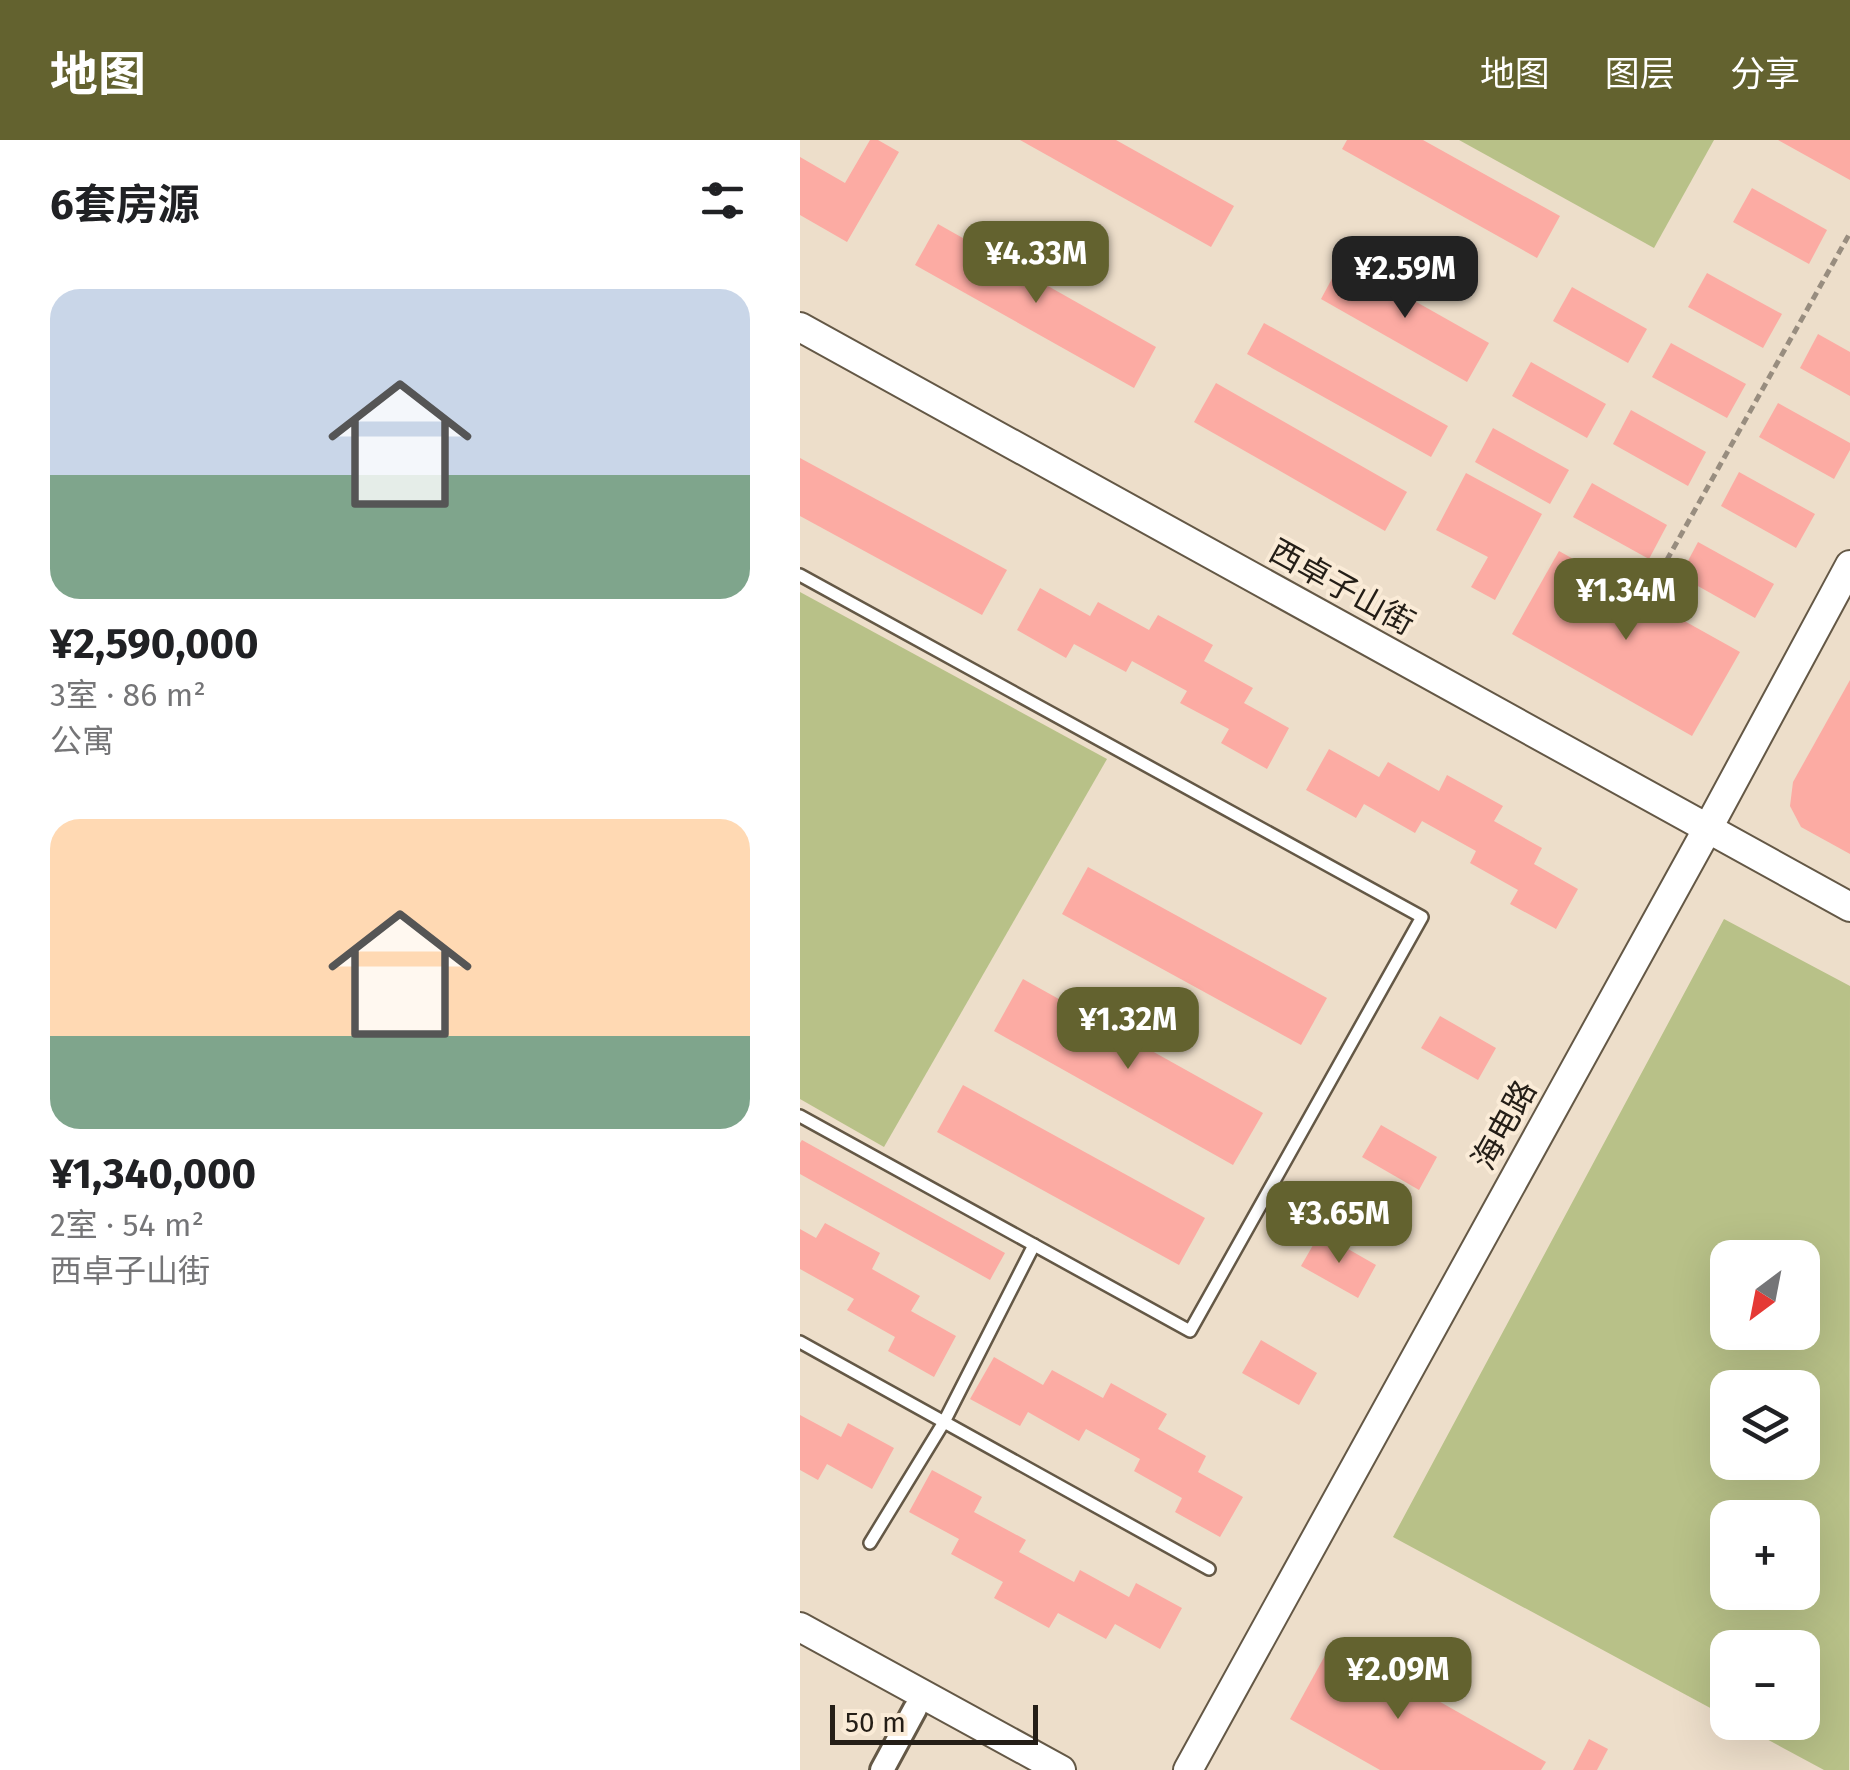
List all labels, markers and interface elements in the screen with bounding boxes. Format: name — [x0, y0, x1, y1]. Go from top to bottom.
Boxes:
text: 地图 — [50, 46, 146, 104]
text: 地图 — [1480, 53, 1550, 95]
text: 图层 — [1605, 53, 1675, 95]
text: 分享 — [1730, 53, 1800, 95]
icon: filters — [695, 173, 750, 228]
text: 6套房源 — [50, 180, 200, 230]
pin: ¥4.33M — [955, 221, 1117, 306]
text: ¥4.33M — [985, 234, 1087, 272]
pin: ¥2.59M — [1324, 236, 1486, 321]
text: ¥2.59M — [1354, 249, 1456, 287]
icon: home — [310, 354, 490, 534]
street label: 西卓子山街 — [1263, 532, 1421, 642]
pin: ¥1.34M — [1545, 558, 1707, 643]
text: ¥1.34M — [1576, 571, 1676, 609]
text: ¥2,590,000 — [50, 619, 259, 669]
text: 3室 · 86 m² — [50, 676, 206, 714]
text: 公寓 — [50, 722, 114, 760]
icon: home — [310, 884, 490, 1064]
pin: ¥1.32M — [1047, 987, 1209, 1072]
text: ¥1.32M — [1079, 1000, 1177, 1038]
street label: 海电路 — [1464, 1074, 1544, 1176]
text: ¥1,340,000 — [50, 1149, 256, 1199]
pin: ¥3.65M — [1258, 1181, 1420, 1266]
text: ¥3.65M — [1288, 1194, 1390, 1232]
text: 2室 · 54 m² — [50, 1206, 204, 1244]
north arrow — [1710, 1240, 1820, 1350]
map controls — [1710, 1240, 1820, 1740]
text: 西卓子山街 — [50, 1252, 210, 1290]
button: layers — [1710, 1370, 1820, 1480]
button: + — [1710, 1500, 1820, 1610]
button: − — [1710, 1630, 1820, 1740]
pin: ¥2.09M — [1317, 1637, 1479, 1722]
text: ¥2.09M — [1347, 1650, 1449, 1688]
scale bar — [830, 1700, 1038, 1744]
text: 50 m — [845, 1706, 906, 1739]

